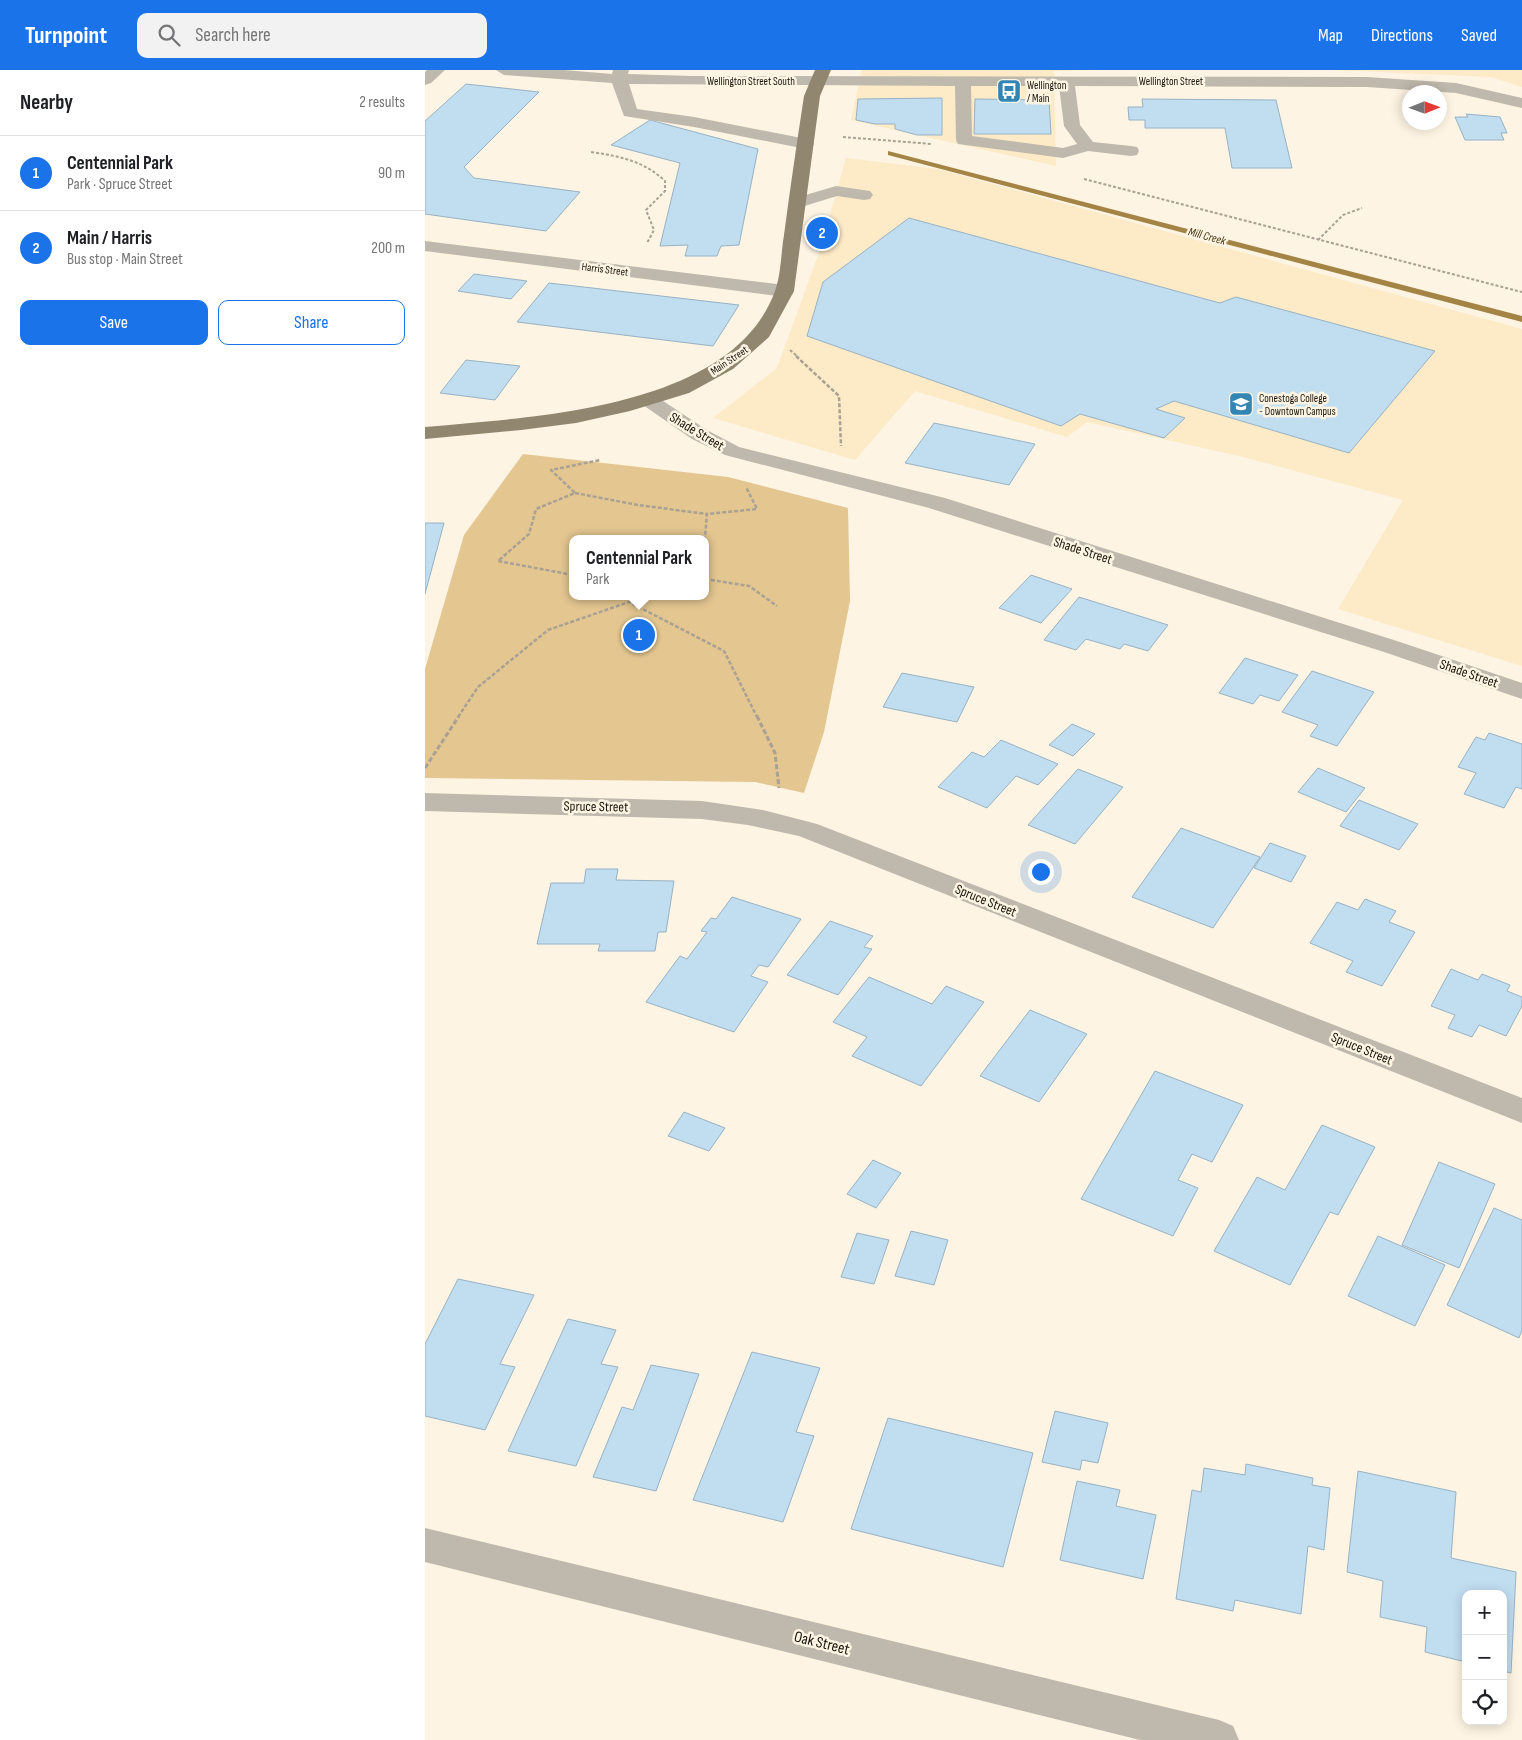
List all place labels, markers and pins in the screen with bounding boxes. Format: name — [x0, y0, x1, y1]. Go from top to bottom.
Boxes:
bus stop icon: Wellington / Main — [996, 78, 1022, 104]
place label: Wellington / Main — [1027, 79, 1067, 105]
pin: 2 — [806, 214, 838, 252]
school or university icon: Conestoga College - Downtown Campus — [1228, 391, 1254, 417]
place label: Conestoga College - Downtown Campus — [1259, 392, 1336, 418]
pin: 1 — [623, 616, 655, 654]

